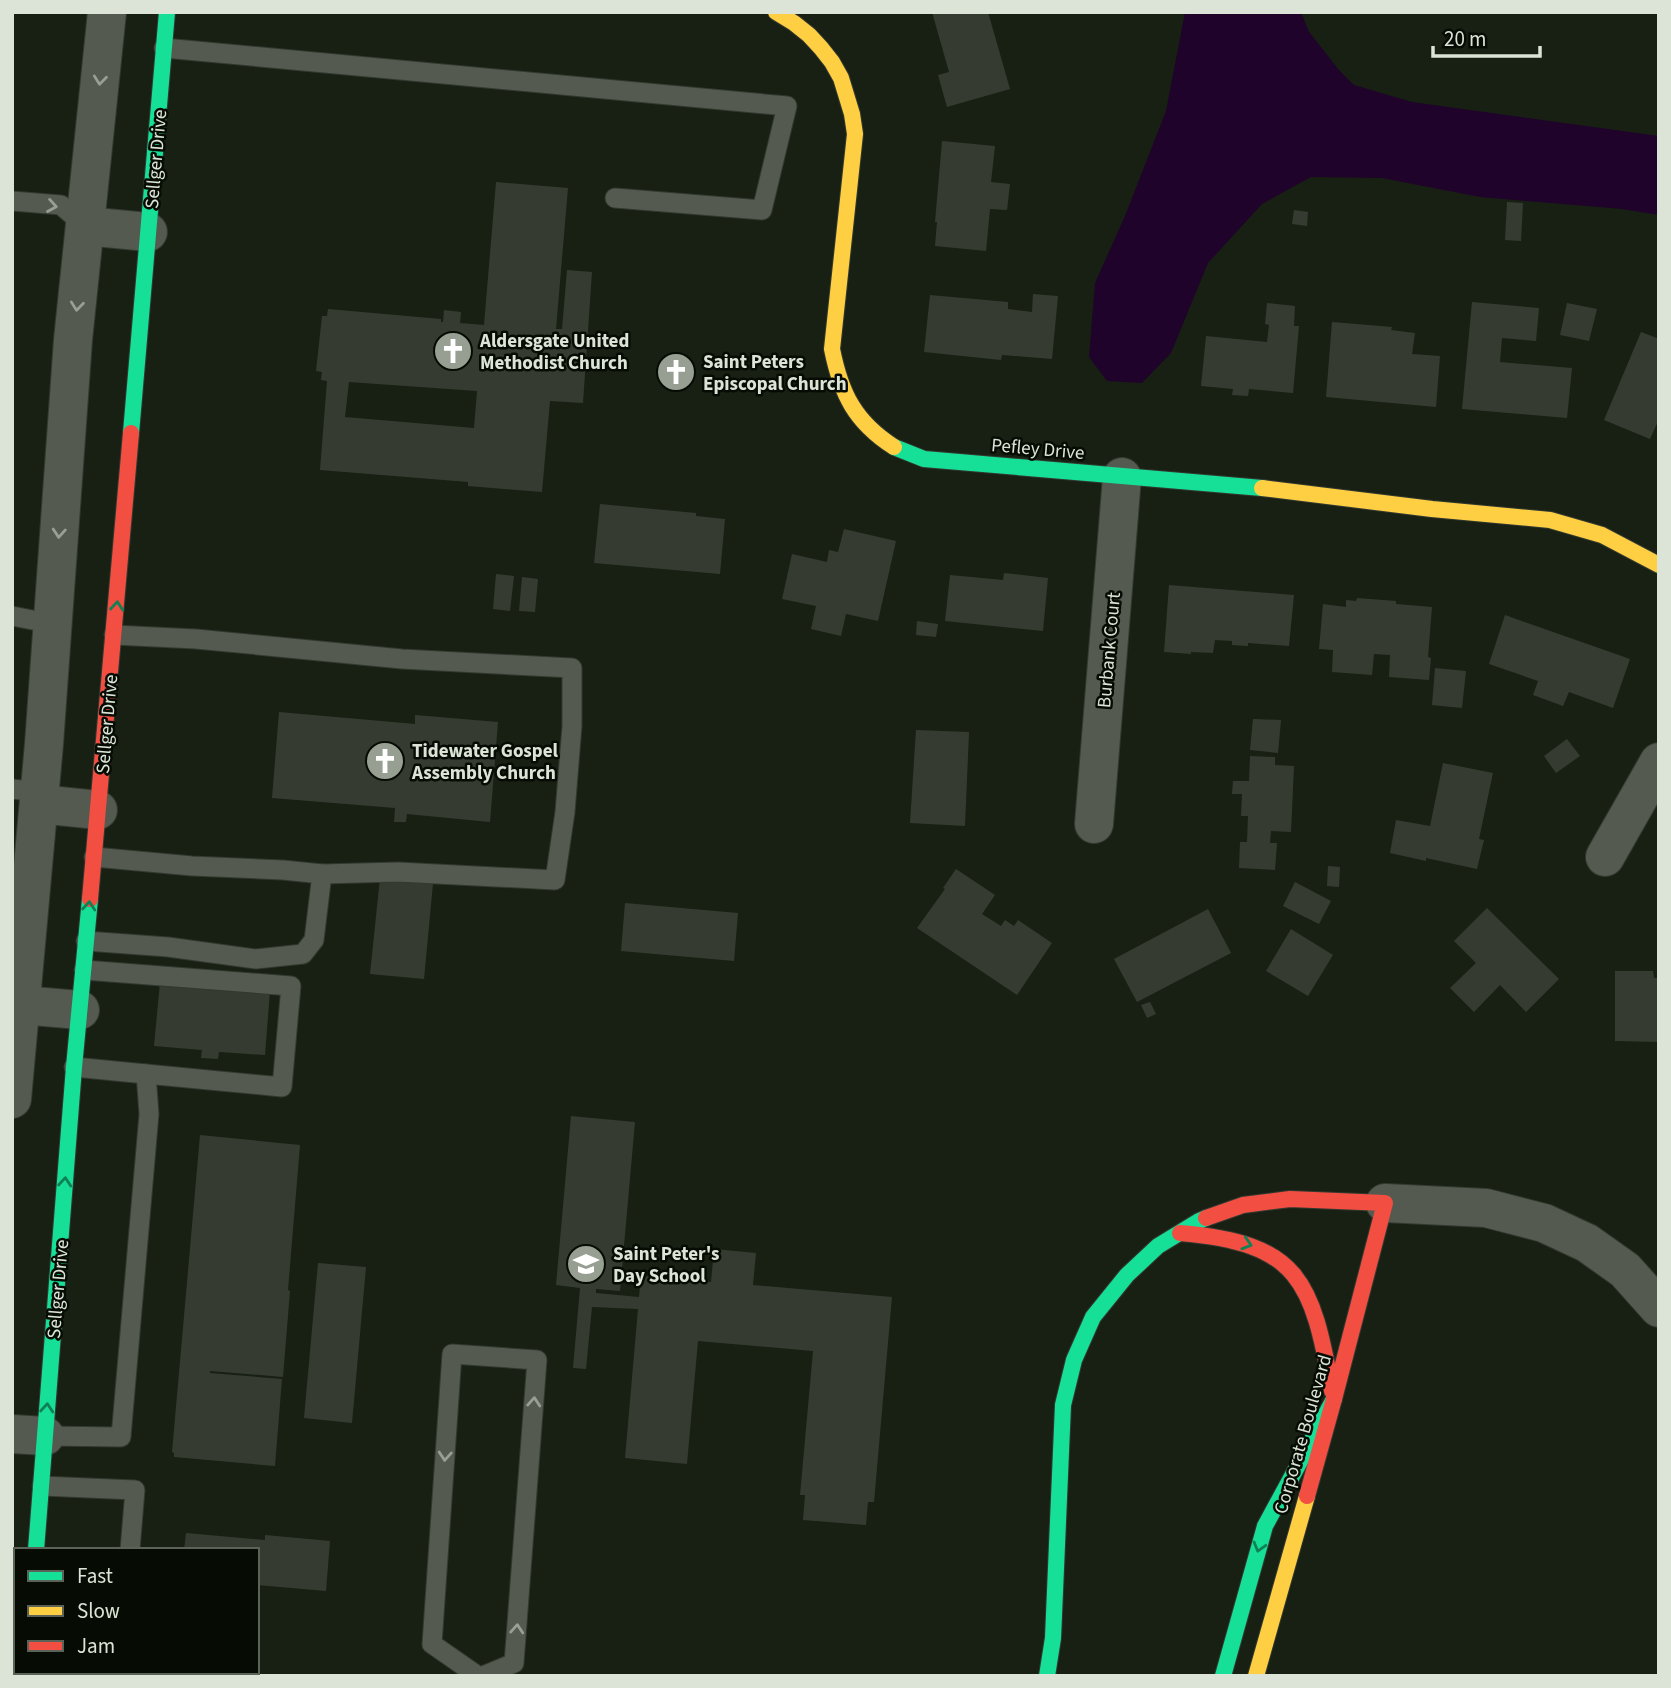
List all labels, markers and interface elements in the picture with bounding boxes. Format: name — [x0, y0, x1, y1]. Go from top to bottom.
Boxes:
scale bar — [1433, 14, 1540, 58]
text: 20 m — [1444, 24, 1486, 54]
one-way arrow — [93, 75, 108, 86]
street label: Sellger Drive — [139, 108, 174, 210]
one-way arrow — [46, 198, 58, 213]
one-way arrow — [69, 301, 84, 312]
place label: Aldersgate United Methodist Church — [479, 328, 629, 377]
church icon: Aldersgate United Methodist Church — [432, 330, 474, 372]
place label: Saint Peters Episcopal Church — [703, 349, 847, 398]
church icon: Saint Peters Episcopal Church — [655, 351, 697, 393]
street label: Pefley Drive — [990, 432, 1086, 467]
one-way arrow — [52, 528, 67, 539]
street label: Burbank Court — [1091, 591, 1128, 709]
one-way arrow — [109, 601, 124, 612]
street label: Sellger Drive — [90, 673, 125, 775]
place label: Tidewater Gospel Assembly Church — [411, 738, 559, 787]
church icon: Tidewater Gospel Assembly Church — [364, 740, 406, 782]
one-way arrow — [81, 900, 96, 911]
one-way arrow — [57, 1176, 72, 1187]
one-way arrow — [1240, 1235, 1252, 1250]
street label: Sellger Drive — [41, 1238, 76, 1340]
place label: Saint Peter's Day School — [613, 1241, 719, 1290]
school or university icon: Saint Peter's Day School — [565, 1243, 607, 1285]
street label: Corporate Boulevard — [1268, 1352, 1339, 1517]
one-way arrow — [526, 1396, 541, 1407]
one-way arrow — [39, 1403, 54, 1414]
one-way arrow — [438, 1450, 453, 1461]
one-way arrow — [1253, 1541, 1268, 1553]
legend — [14, 1548, 259, 1674]
text: Fast — [77, 1561, 113, 1591]
text: Slow — [77, 1596, 120, 1626]
one-way arrow — [509, 1623, 524, 1634]
text: Jam — [77, 1631, 115, 1661]

